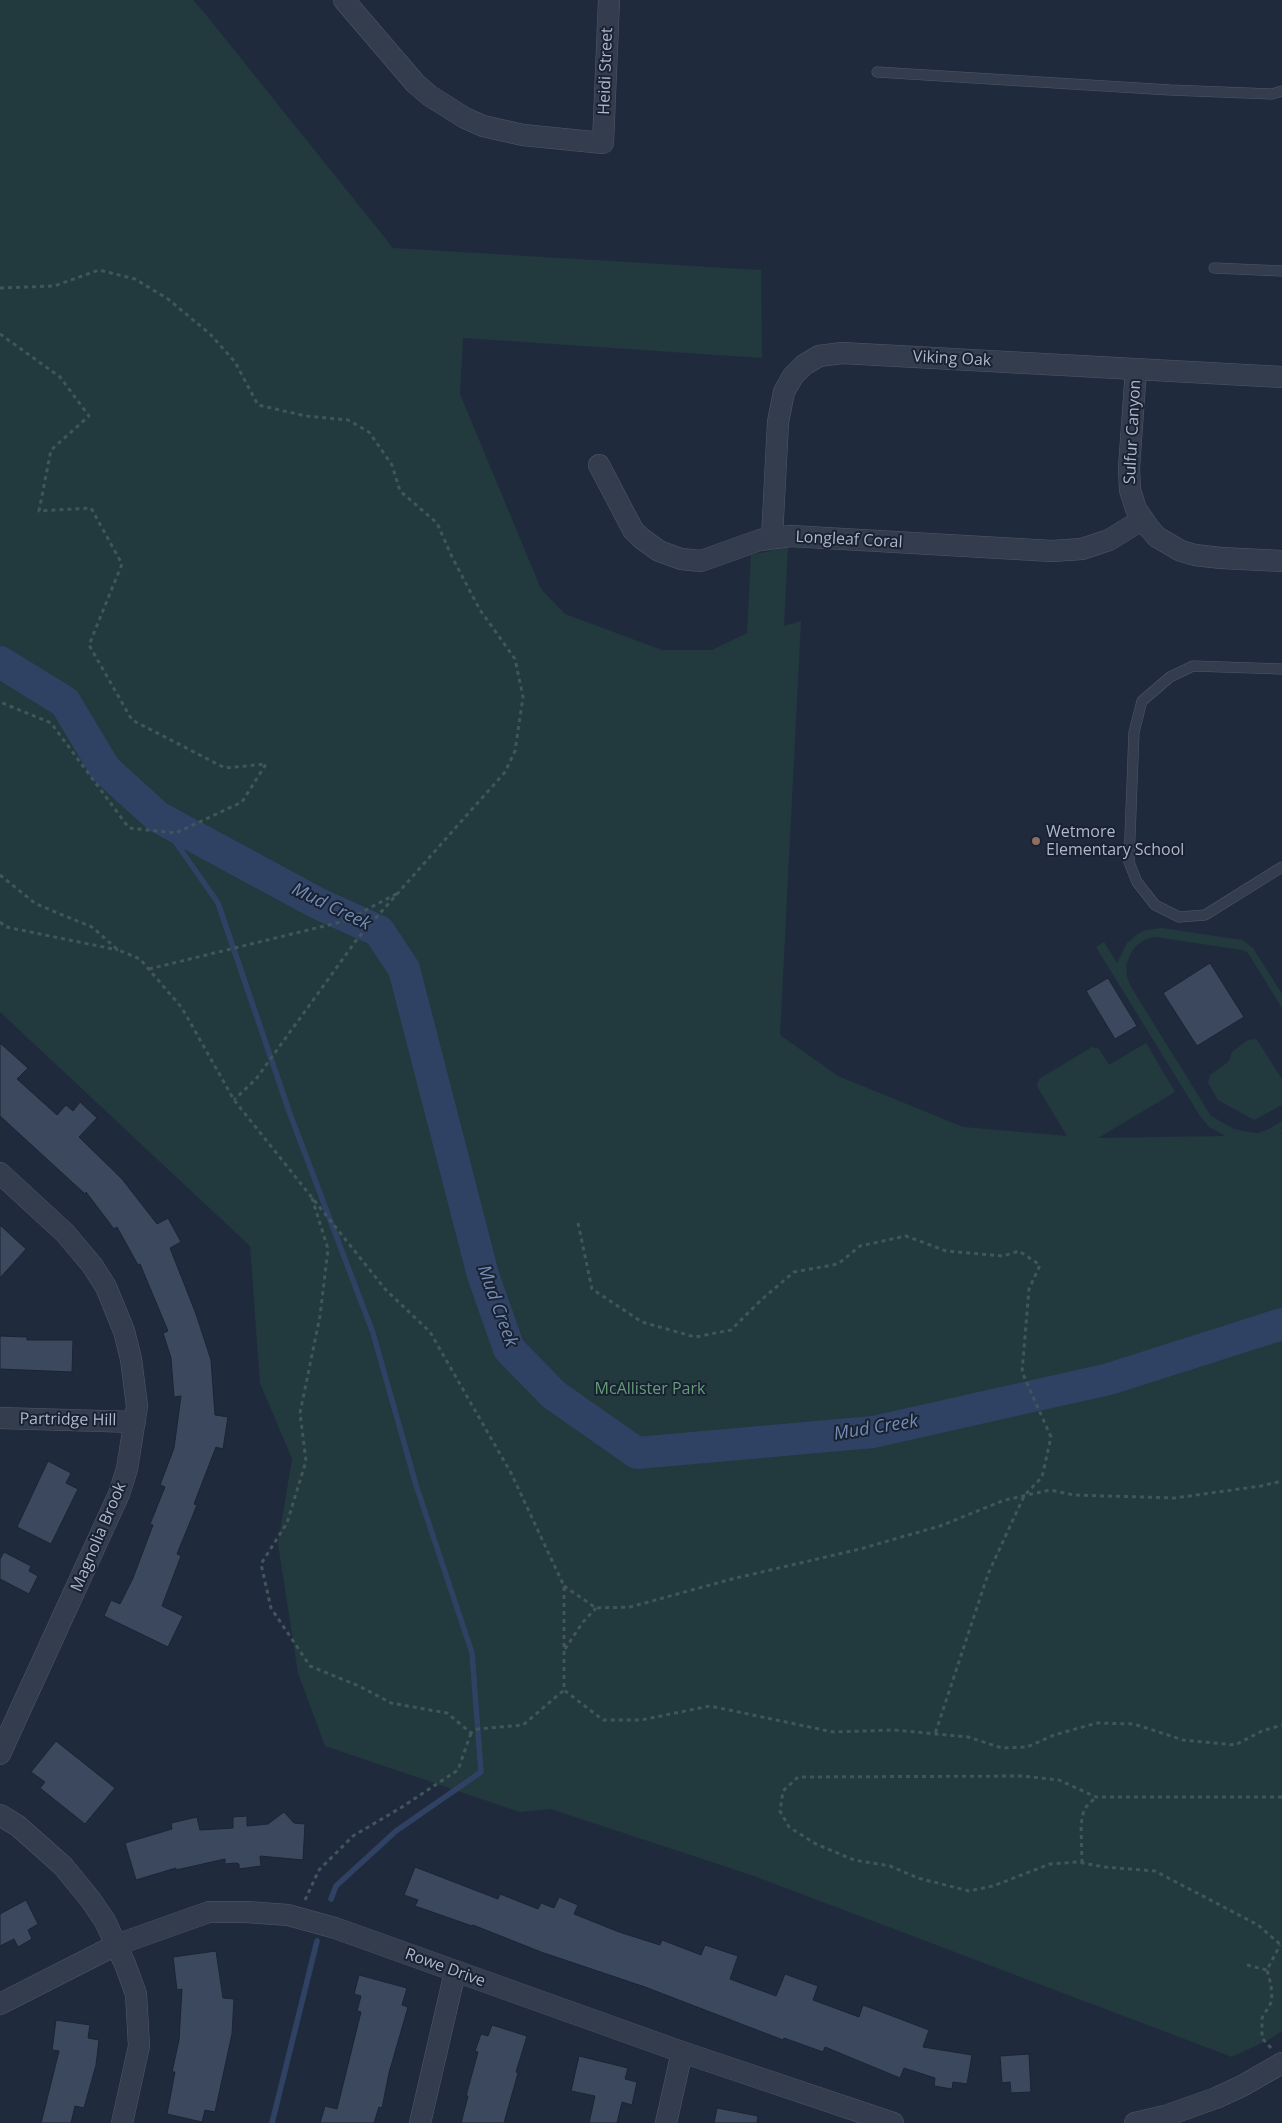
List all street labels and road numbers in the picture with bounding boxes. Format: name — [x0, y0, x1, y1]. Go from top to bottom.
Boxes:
street label: Heidi Street — [595, 27, 617, 115]
street label: Viking Oak — [912, 347, 992, 371]
street label: Sulfur Canyon — [1121, 379, 1145, 485]
street label: Longleaf Coral — [795, 528, 903, 552]
street label: Partridge Hill — [19, 1410, 117, 1430]
street label: Magnolia Brook — [67, 1479, 131, 1595]
street label: Rowe Drive — [402, 1945, 488, 1991]

